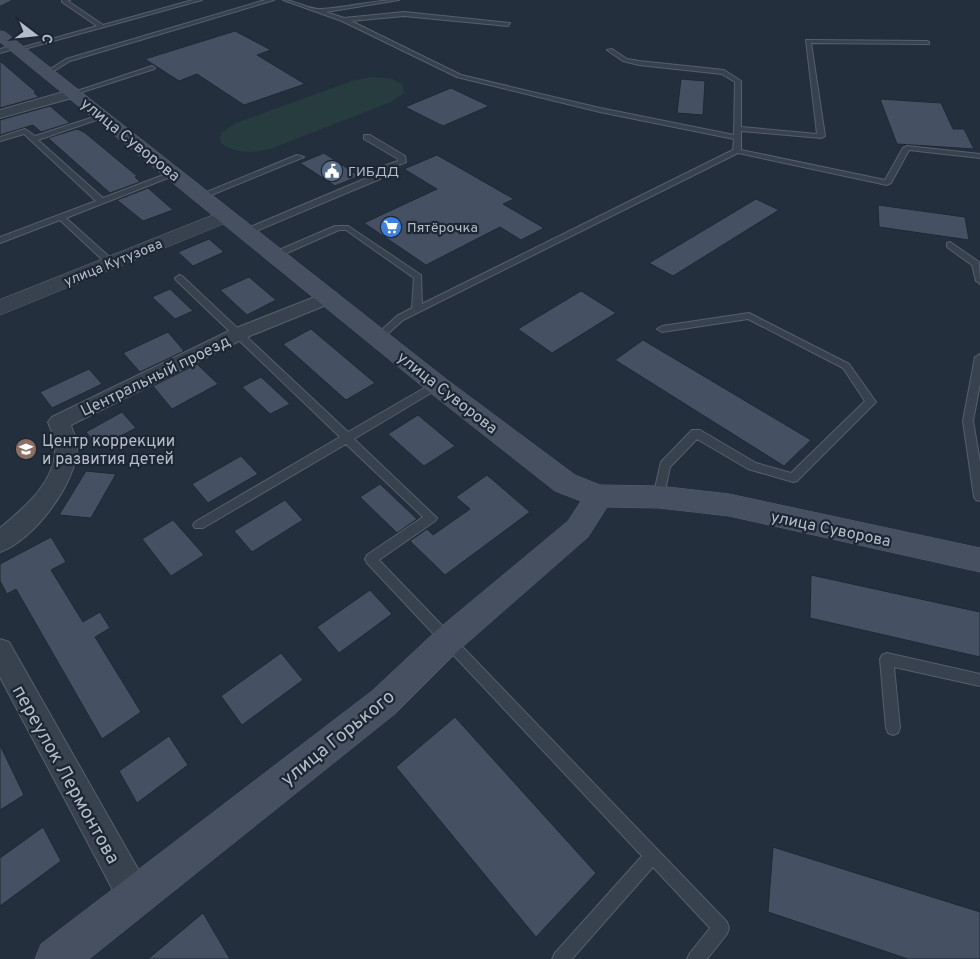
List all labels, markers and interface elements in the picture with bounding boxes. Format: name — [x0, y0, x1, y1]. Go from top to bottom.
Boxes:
north arrow — [10, 10, 60, 60]
text: С — [37, 32, 55, 45]
street label: улица Суворова — [76, 94, 184, 187]
public building icon: ГИБДД — [320, 159, 344, 183]
place label: ГИБДД — [348, 164, 399, 181]
supermarket icon: Пятёрочка — [379, 215, 403, 239]
place label: Пятёрочка — [407, 220, 478, 237]
street label: улица Кутузова — [62, 236, 165, 291]
street label: Центральный проезд — [78, 332, 234, 422]
street label: улица Суворова — [392, 348, 501, 439]
place label: Центр коррекции и развития детей — [42, 432, 175, 470]
school or university icon: Центр коррекции и развития детей — [14, 437, 38, 461]
street label: улица Суворова — [769, 507, 892, 552]
street label: переулок Лермонтова — [6, 681, 125, 869]
street label: улица Горького — [276, 685, 400, 792]

